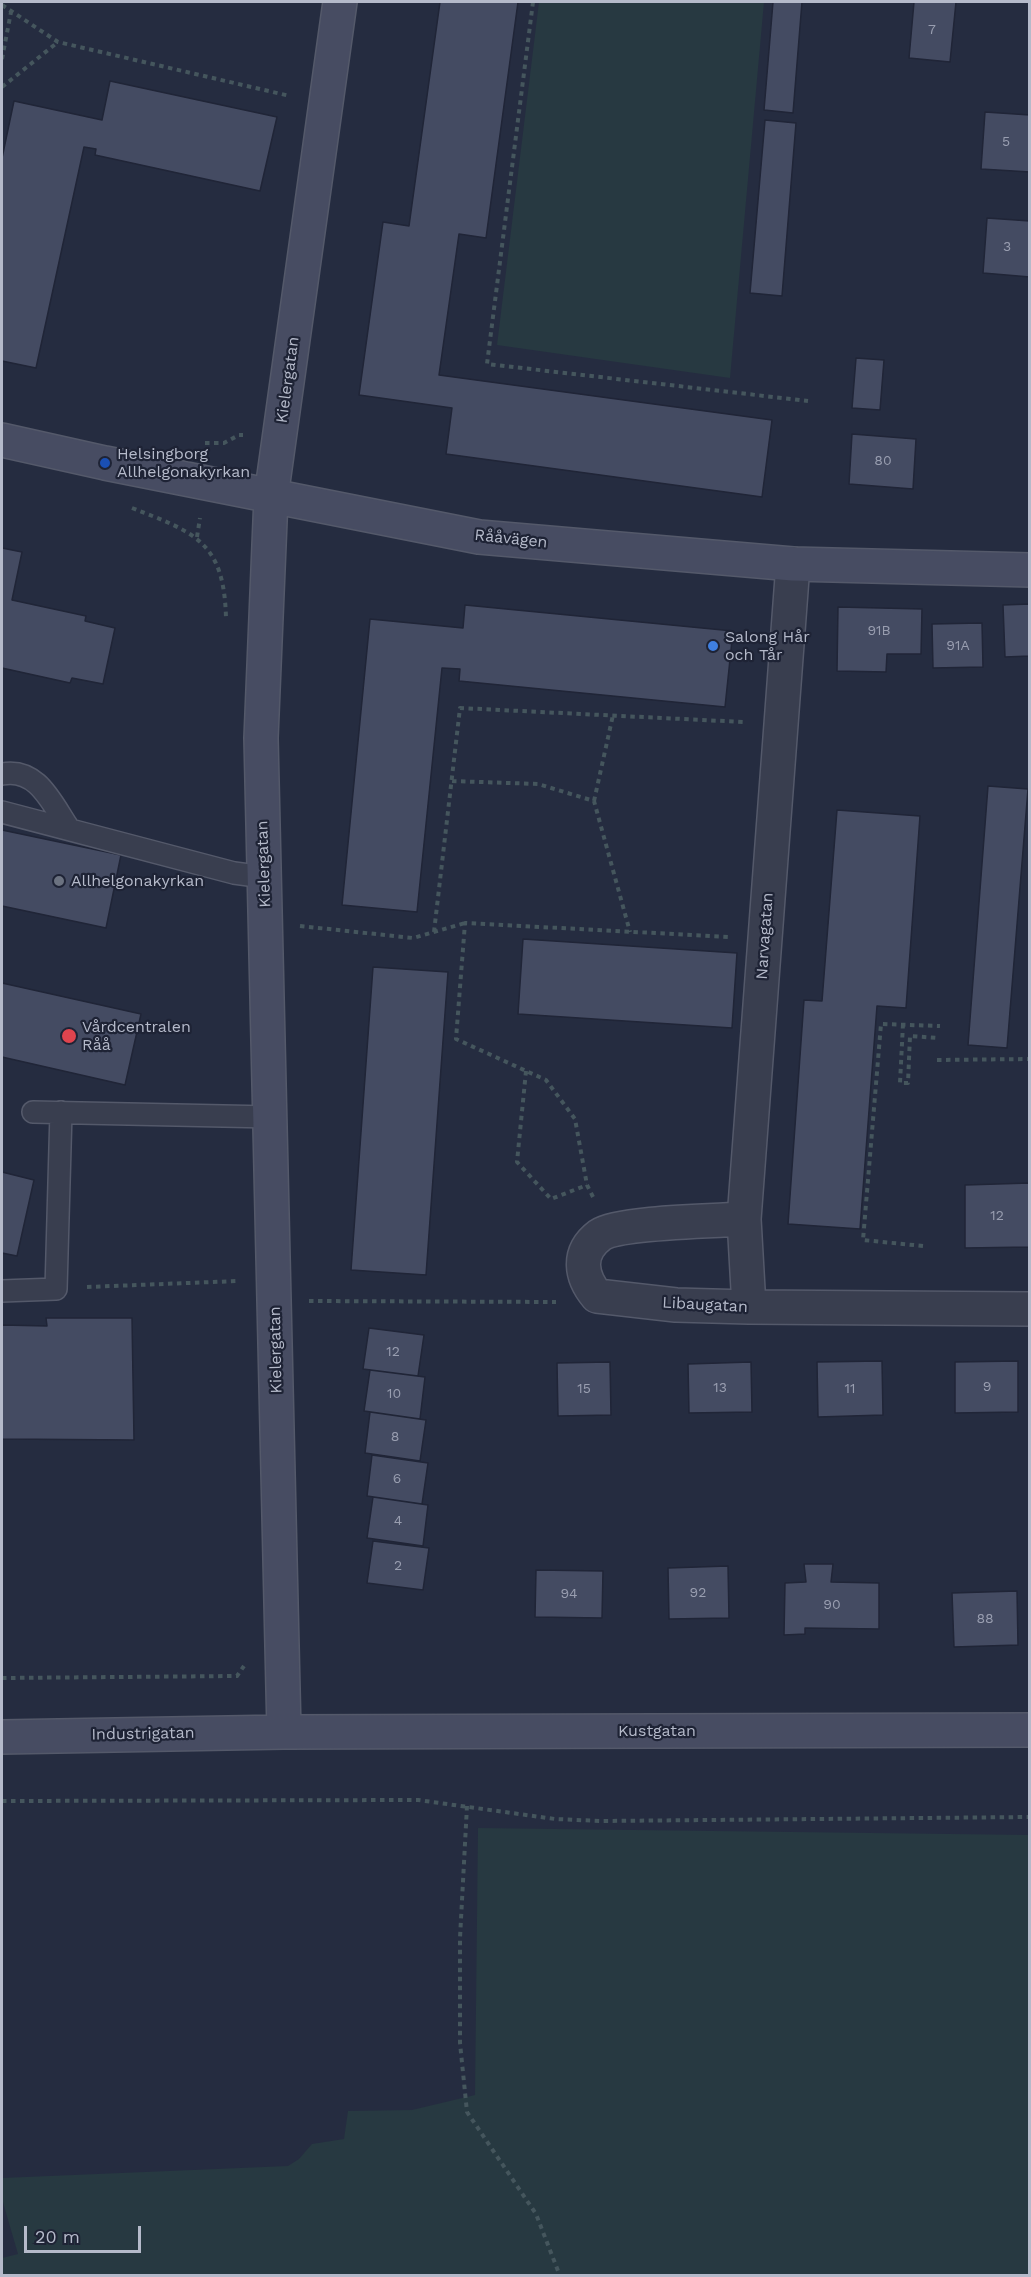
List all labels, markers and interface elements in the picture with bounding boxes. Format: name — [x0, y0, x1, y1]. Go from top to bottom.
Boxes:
house number: 7 — [928, 22, 936, 38]
house number: 5 — [1002, 134, 1010, 150]
house number: 3 — [1003, 239, 1011, 255]
street label: Kielergatan — [272, 336, 304, 424]
place label: Helsingborg Allhelgonakyrkan — [117, 444, 250, 482]
house number: 80 — [874, 453, 892, 469]
marker: Helsingborg Allhelgonakyrkan — [98, 456, 112, 470]
street label: Rååvägen — [474, 526, 548, 552]
house number: 91B — [867, 623, 891, 639]
place label: Salong Hår och Tår — [725, 627, 810, 665]
house number: 91A — [946, 638, 970, 654]
marker: Salong Hår och Tår — [706, 639, 720, 653]
street label: Kielergatan — [253, 820, 275, 908]
place label: Allhelgonakyrkan — [71, 871, 204, 891]
marker: Allhelgonakyrkan — [52, 874, 66, 888]
street label: Narvagatan — [752, 892, 778, 980]
place label: Vårdcentralen Råå — [82, 1017, 191, 1055]
marker: Vårdcentralen Råå — [60, 1027, 78, 1045]
house number: 12 — [990, 1208, 1004, 1224]
street label: Libaugatan — [662, 1293, 748, 1317]
street label: Kielergatan — [266, 1306, 286, 1394]
house number: 12 — [386, 1344, 400, 1360]
house number: 9 — [983, 1379, 991, 1395]
house number: 13 — [713, 1380, 727, 1396]
house number: 15 — [577, 1381, 591, 1397]
house number: 11 — [845, 1381, 855, 1397]
house number: 10 — [387, 1386, 401, 1402]
house number: 8 — [391, 1429, 399, 1445]
house number: 6 — [393, 1471, 401, 1487]
house number: 4 — [394, 1513, 402, 1529]
house number: 2 — [394, 1558, 402, 1574]
house number: 92 — [690, 1585, 706, 1601]
house number: 94 — [560, 1586, 578, 1602]
house number: 90 — [823, 1597, 841, 1613]
house number: 88 — [976, 1611, 994, 1627]
street label: Kustgatan — [618, 1721, 696, 1741]
street label: Industrigatan — [91, 1724, 195, 1744]
scale bar — [27, 2214, 144, 2252]
text: 20 m — [35, 2226, 80, 2247]

